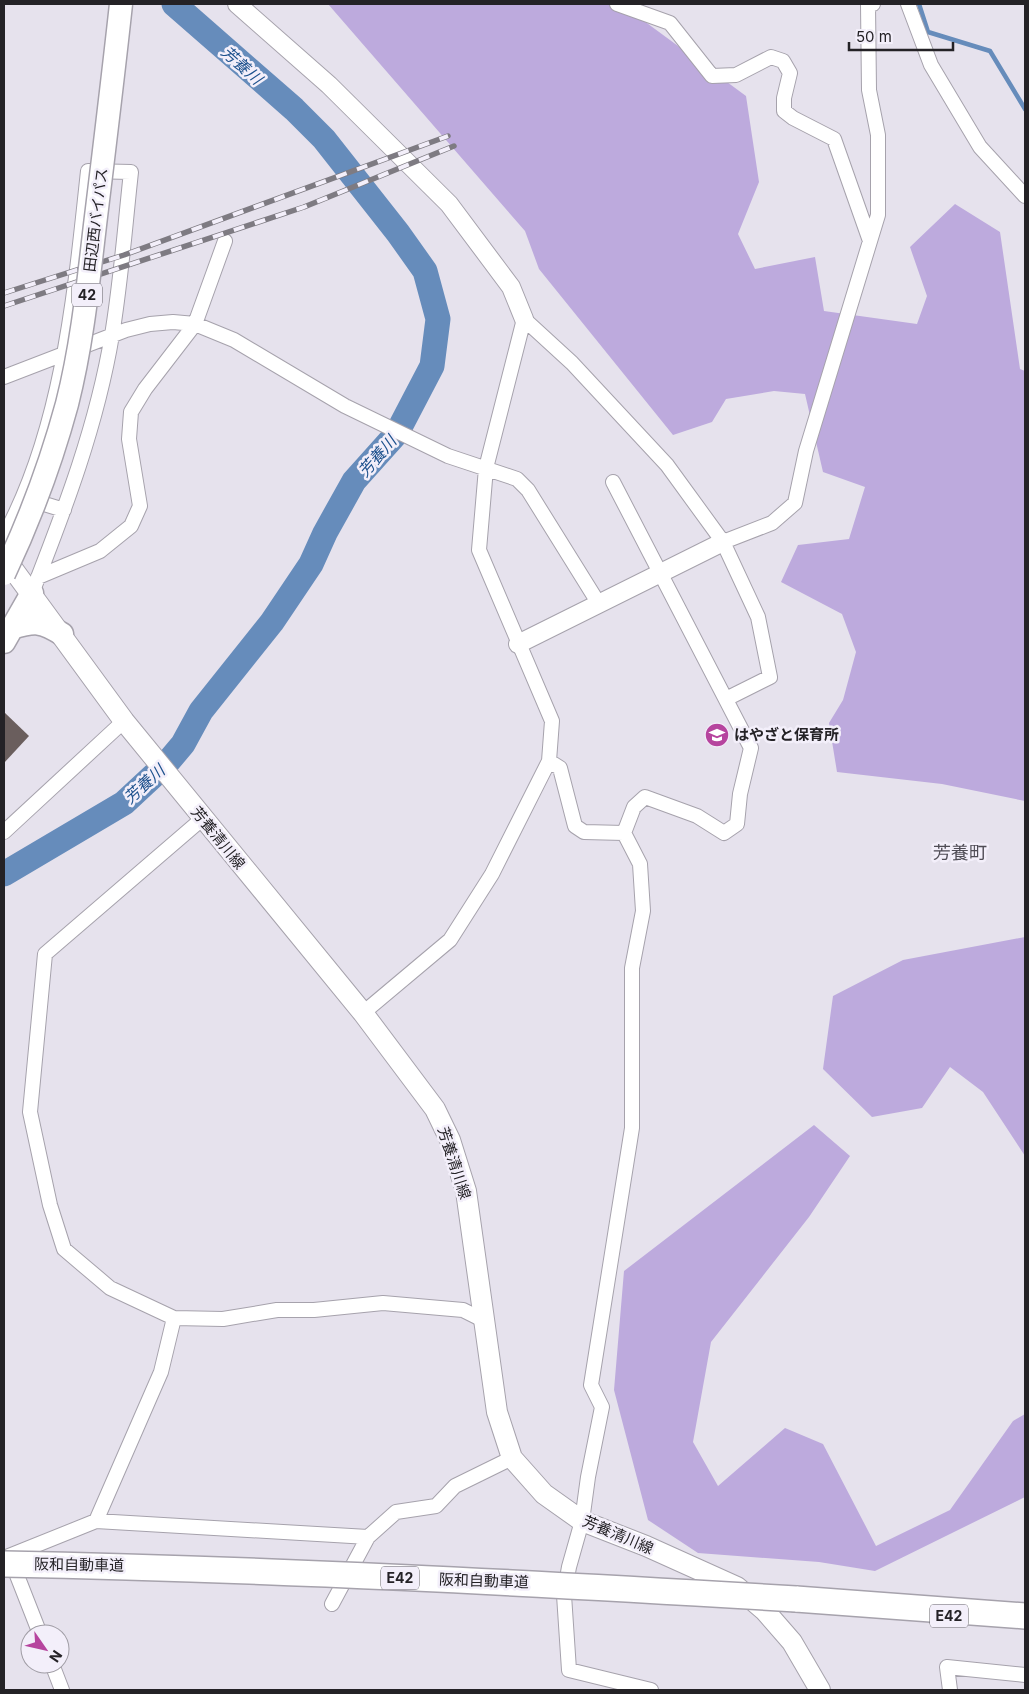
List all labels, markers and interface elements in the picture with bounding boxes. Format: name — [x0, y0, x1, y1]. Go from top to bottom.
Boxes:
scale bar — [849, 20, 953, 52]
text: 50 m — [856, 27, 892, 46]
water label: 芳養川 — [217, 42, 268, 90]
street label: 田辺西バイパス — [80, 167, 111, 273]
road number: 42 — [72, 284, 102, 306]
water label: 芳養川 — [354, 430, 402, 481]
school or university icon: はやざと保育所 — [704, 722, 730, 748]
place label: はやざと保育所 — [734, 725, 839, 744]
water label: 芳養川 — [119, 759, 170, 807]
street label: 芳養清川線 — [187, 803, 249, 873]
district label: 芳養町 — [933, 842, 987, 863]
street label: 芳養清川線 — [434, 1124, 475, 1201]
street label: 芳養清川線 — [580, 1511, 656, 1558]
street label: 阪和自動車道 — [34, 1554, 124, 1575]
road number: E42 — [381, 1566, 419, 1590]
street label: 阪和自動車道 — [439, 1569, 529, 1592]
road number: E42 — [930, 1604, 968, 1628]
north arrow — [20, 1624, 70, 1674]
text: N — [46, 1647, 66, 1666]

